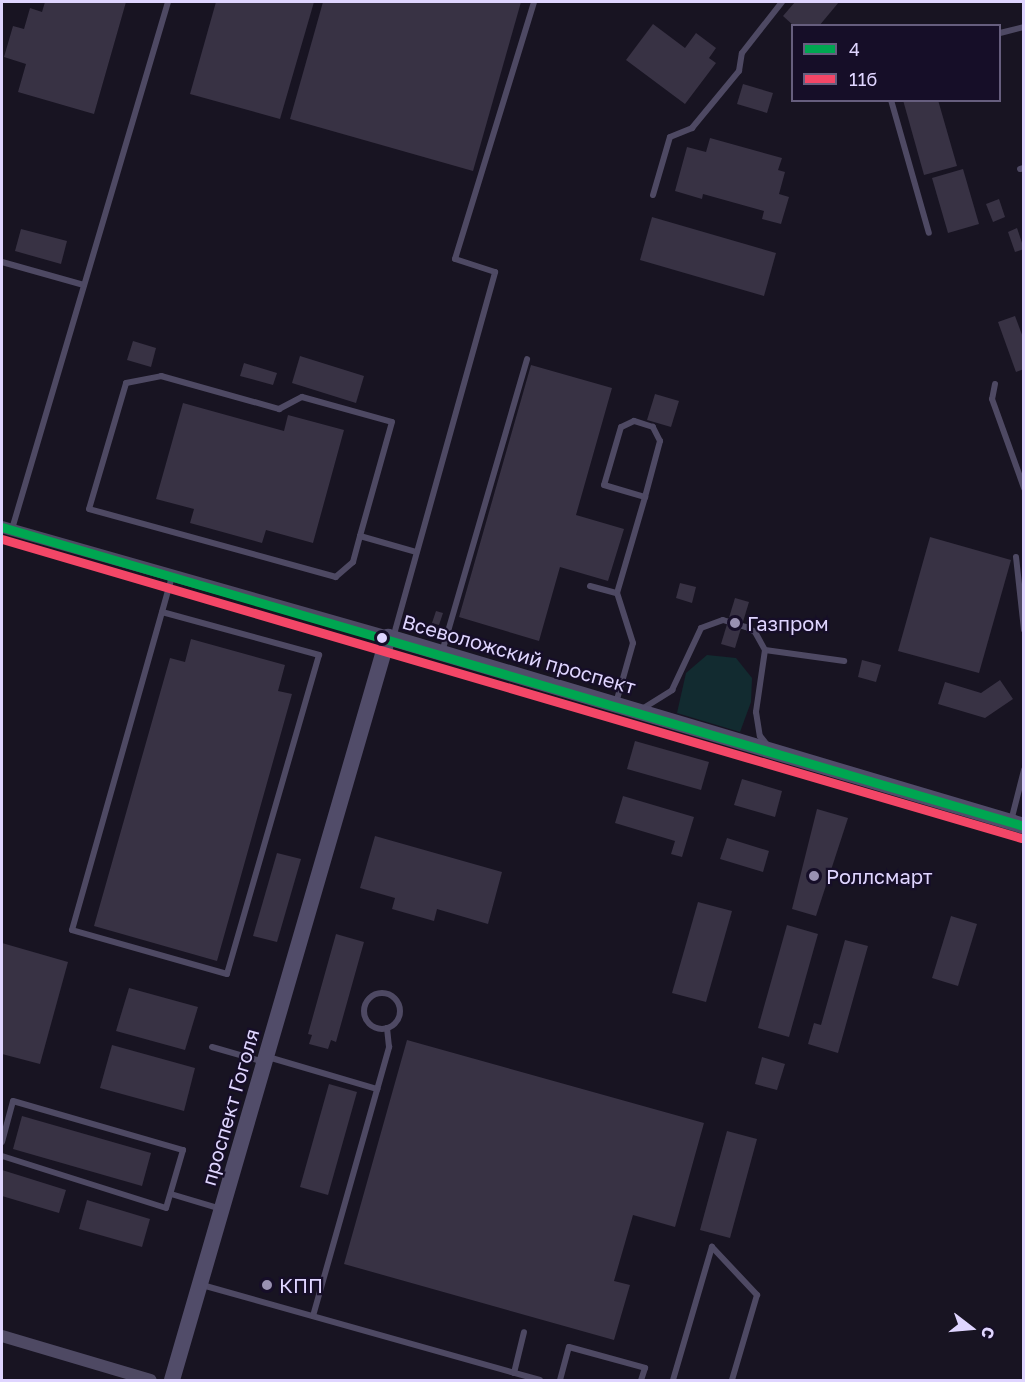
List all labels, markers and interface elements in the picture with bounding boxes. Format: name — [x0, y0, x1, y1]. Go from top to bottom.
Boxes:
legend — [791, 24, 1001, 102]
text: 4 — [849, 38, 860, 60]
text: 11б — [849, 68, 877, 90]
street label: Всеволожский проспект — [399, 609, 639, 699]
place label: Газпром — [747, 611, 829, 635]
marker: Газпром — [728, 616, 742, 630]
unlabelled marker — [376, 632, 388, 644]
place label: Роллсмарт — [826, 864, 933, 888]
marker: Роллсмарт — [807, 869, 821, 883]
street label: проспект Гоголя — [196, 1026, 264, 1188]
place label: КПП — [279, 1273, 323, 1297]
marker: КПП — [260, 1278, 274, 1292]
north arrow — [941, 1298, 1001, 1358]
text: С — [977, 1325, 999, 1341]

